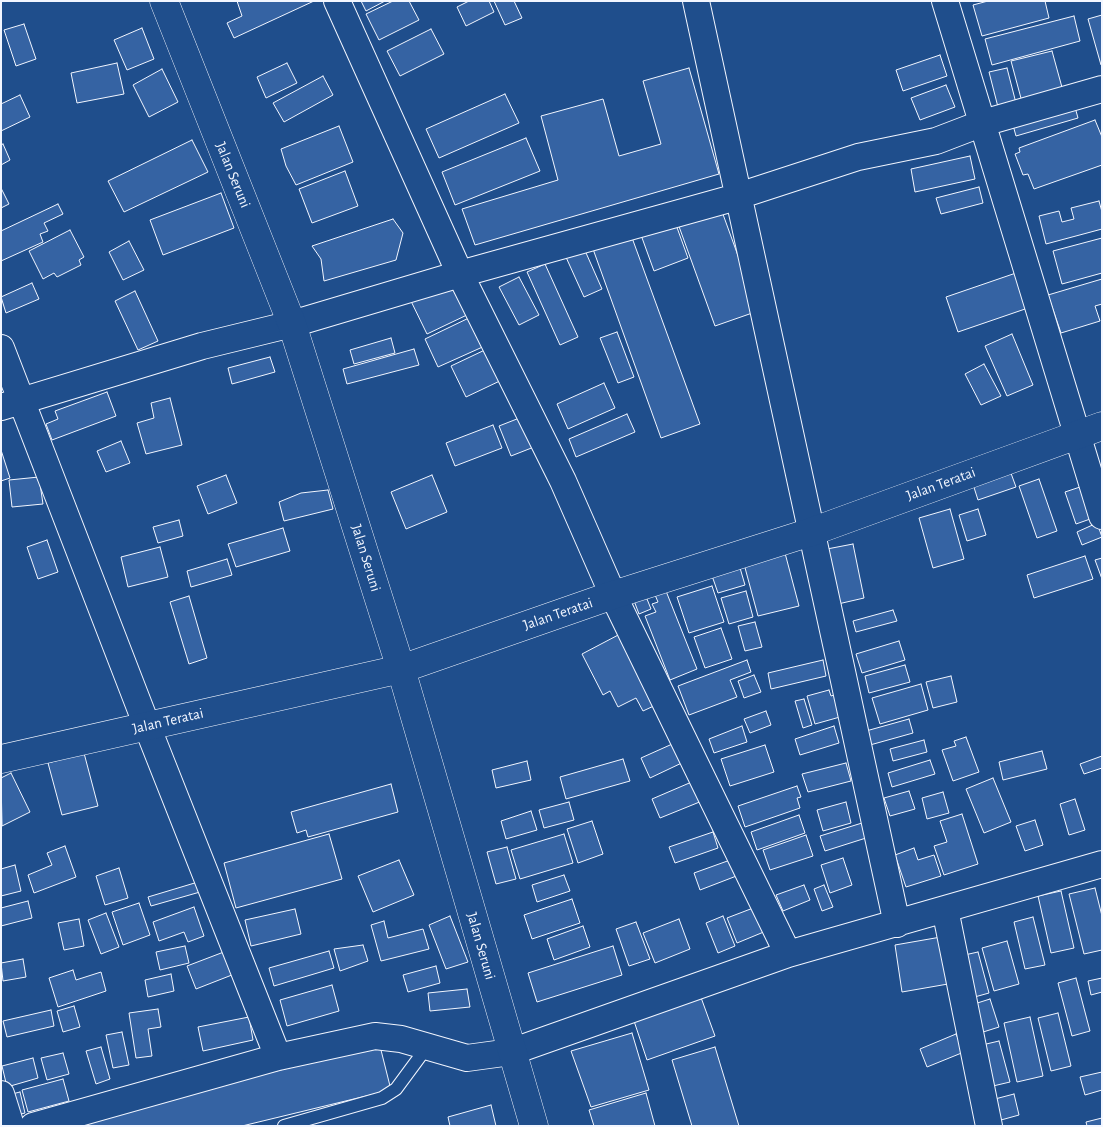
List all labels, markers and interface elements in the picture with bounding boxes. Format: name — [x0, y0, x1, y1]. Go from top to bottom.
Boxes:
street label: Jalan Seruni — [212, 139, 254, 211]
street label: Jalan Teratai — [904, 463, 978, 505]
street label: Jalan Seruni — [347, 522, 385, 594]
street label: Jalan Teratai — [521, 594, 595, 634]
street label: Jalan Teratai — [131, 704, 205, 738]
street label: Jalan Seruni — [463, 910, 499, 982]

